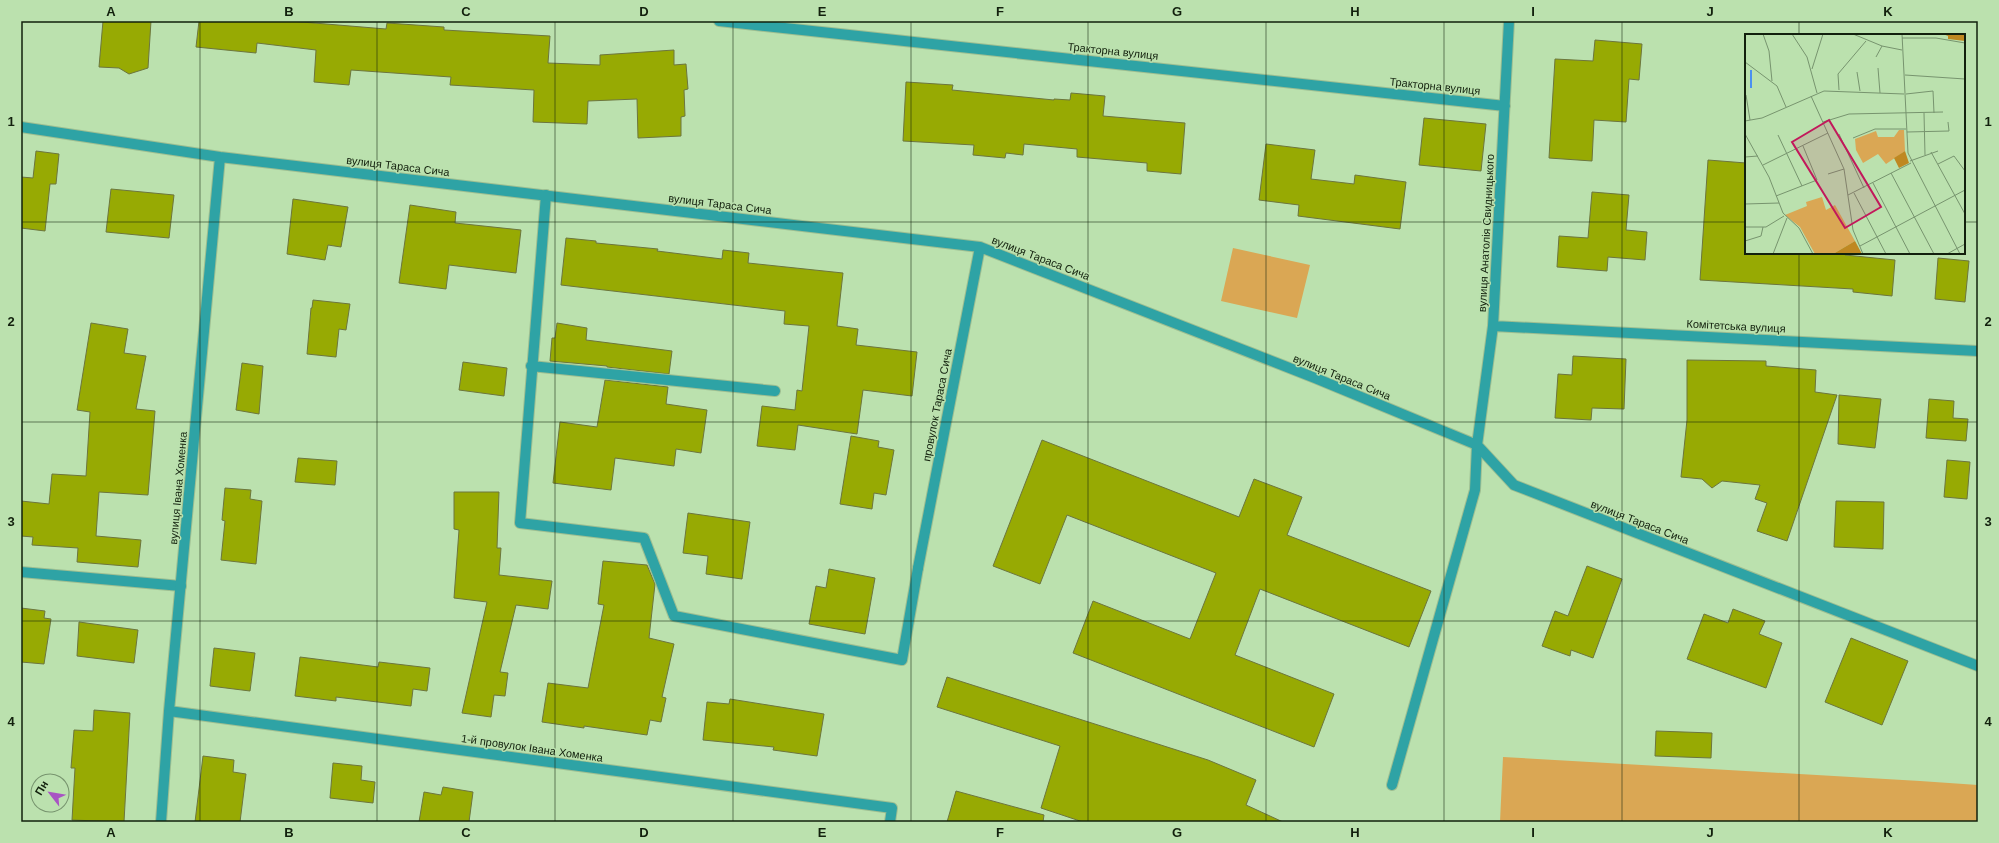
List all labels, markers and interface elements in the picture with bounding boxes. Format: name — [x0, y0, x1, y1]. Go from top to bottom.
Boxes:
text: A — [106, 4, 116, 19]
text: B — [284, 4, 294, 19]
text: C — [461, 4, 471, 19]
text: D — [639, 4, 649, 19]
text: E — [818, 4, 827, 19]
text: F — [996, 4, 1004, 19]
text: G — [1172, 4, 1182, 19]
text: H — [1350, 4, 1360, 19]
text: I — [1531, 4, 1535, 19]
text: J — [1706, 4, 1714, 19]
text: K — [1883, 4, 1893, 19]
inset map — [1745, 34, 1965, 254]
street label: Тракторна вулиця — [1067, 40, 1159, 62]
street label: Тракторна вулиця — [1389, 75, 1481, 97]
text: 1 — [7, 114, 15, 129]
text: 1 — [1984, 114, 1992, 129]
street label: вулиця Тараса Сича — [346, 154, 451, 178]
street label: вулиця Анатолія Свидницького — [1476, 154, 1496, 312]
street label: вулиця Тараса Сича — [668, 192, 773, 216]
street label: вулиця Тараса Сича — [990, 234, 1092, 283]
text: 2 — [7, 314, 15, 329]
text: 2 — [1984, 314, 1992, 329]
street label: Комітетська вулиця — [1686, 317, 1786, 335]
street label: провулок Тараса Сича — [920, 347, 954, 462]
street label: вулиця Тараса Сича — [1292, 352, 1393, 402]
street label: вулиця Івана Хоменка — [167, 430, 189, 545]
street label: вулиця Тараса Сича — [1589, 498, 1691, 547]
text: 3 — [7, 514, 15, 529]
text: 3 — [1984, 514, 1992, 529]
text: 4 — [7, 714, 15, 729]
text: 4 — [1984, 714, 1992, 729]
street label: 1-й провулок Івана Хоменка — [460, 732, 604, 764]
north arrow — [30, 773, 70, 813]
text: Пн — [33, 779, 50, 797]
text: A — [106, 825, 116, 840]
text: B — [284, 825, 294, 840]
text: C — [461, 825, 471, 840]
text: D — [639, 825, 649, 840]
text: E — [818, 825, 827, 840]
text: F — [996, 825, 1004, 840]
text: G — [1172, 825, 1182, 840]
text: H — [1350, 825, 1360, 840]
text: I — [1531, 825, 1535, 840]
text: J — [1706, 825, 1714, 840]
text: K — [1883, 825, 1893, 840]

